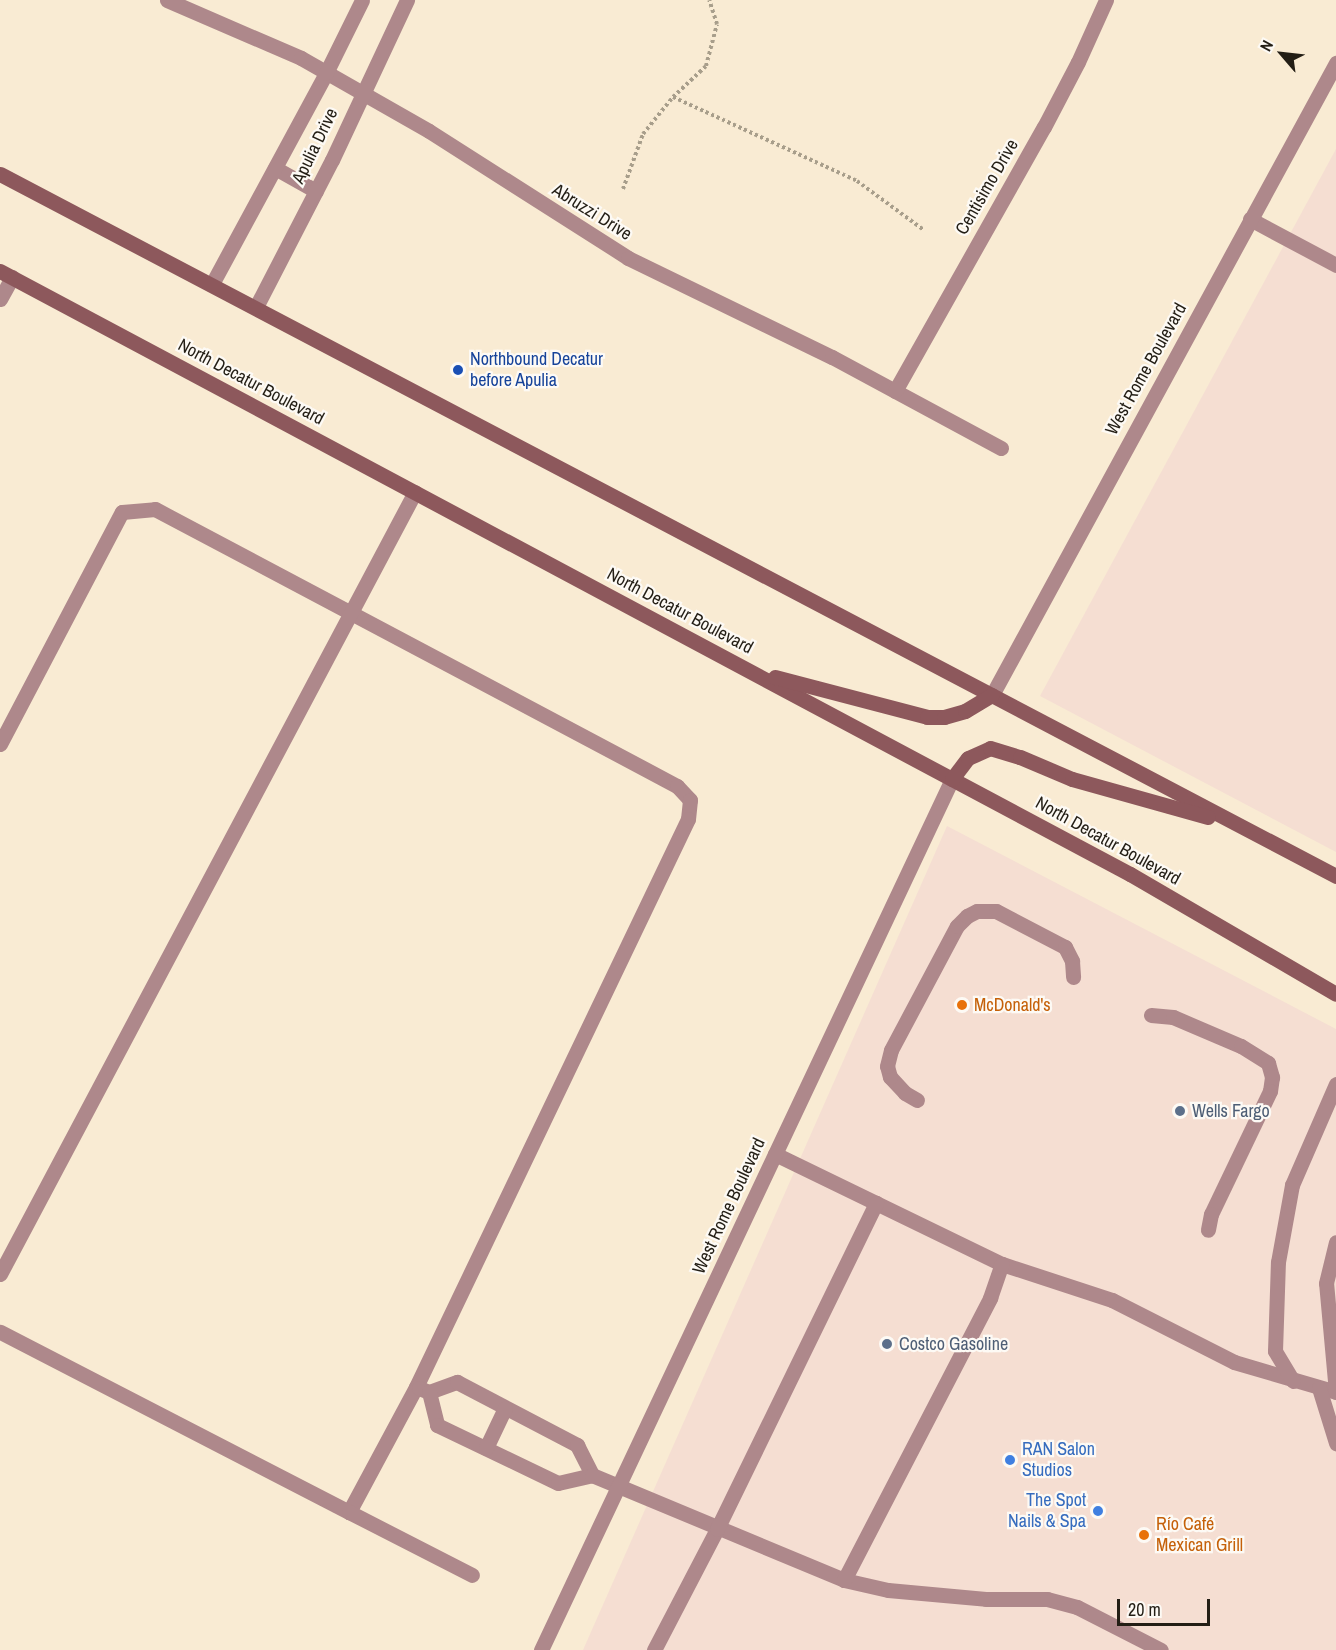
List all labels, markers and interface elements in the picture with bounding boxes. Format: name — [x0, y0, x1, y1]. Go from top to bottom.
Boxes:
north arrow — [1252, 24, 1312, 84]
text: N — [1254, 36, 1278, 55]
street label: Apulia Drive — [287, 105, 343, 187]
street label: Centisimo Drive — [951, 135, 1023, 239]
street label: Abruzzi Drive — [548, 179, 636, 245]
street label: West Rome Boulevard — [1101, 299, 1191, 439]
street label: North Decatur Boulevard — [174, 334, 328, 430]
place label: Northbound Decatur before Apulia — [470, 349, 603, 392]
marker: Northbound Decatur before Apulia — [451, 363, 465, 377]
street label: North Decatur Boulevard — [603, 563, 757, 659]
street label: North Decatur Boulevard — [1032, 792, 1184, 890]
place label: McDonald's — [974, 994, 1051, 1016]
marker: McDonald's — [955, 998, 969, 1012]
place label: Wells Fargo — [1192, 1100, 1270, 1122]
marker: Wells Fargo — [1173, 1104, 1187, 1118]
street label: West Rome Boulevard — [688, 1135, 770, 1277]
place label: Costco Gasoline — [899, 1333, 1008, 1355]
marker: Costco Gasoline — [880, 1337, 894, 1351]
place label: RAN Salon Studios — [1022, 1439, 1095, 1482]
marker: RAN Salon Studios — [1003, 1453, 1017, 1467]
place label: The Spot Nails & Spa — [1008, 1490, 1086, 1532]
marker: The Spot Nails & Spa — [1091, 1504, 1105, 1518]
place label: Río Café Mexican Grill — [1156, 1514, 1243, 1556]
marker: Río Café Mexican Grill — [1137, 1528, 1151, 1542]
scale bar — [1120, 1587, 1213, 1625]
text: 20 m — [1128, 1597, 1161, 1622]

